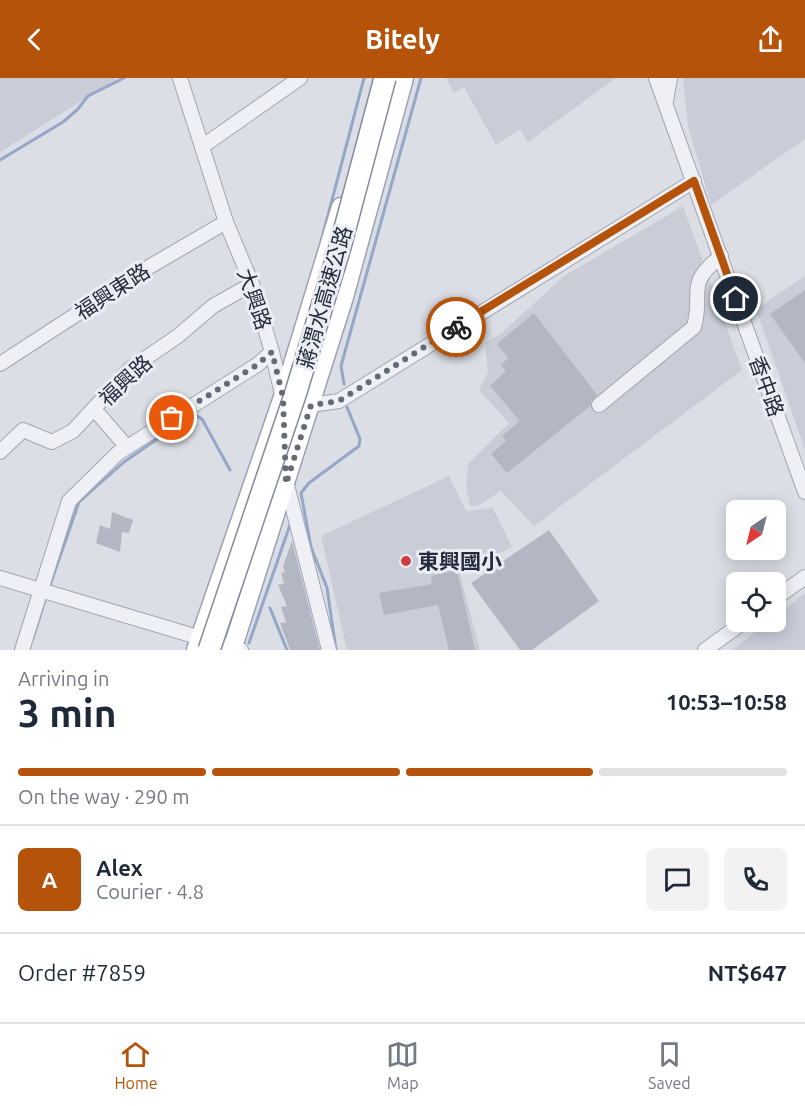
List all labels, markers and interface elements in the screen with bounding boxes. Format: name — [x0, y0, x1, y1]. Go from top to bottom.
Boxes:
icon: back — [18, 23, 51, 56]
icon: share — [754, 23, 787, 56]
text: Bitely — [365, 24, 440, 54]
street label: 蔣渭水高速公路 — [292, 223, 356, 371]
street label: 福興東路 — [70, 258, 154, 324]
street label: 大興路 — [233, 265, 277, 333]
pin — [710, 273, 761, 324]
icon: home — [719, 282, 752, 315]
courier — [426, 297, 486, 357]
icon: bike — [440, 311, 473, 344]
street label: 福興路 — [94, 350, 156, 410]
street label: 香中路 — [745, 352, 789, 420]
pin — [146, 392, 197, 443]
icon: bag — [155, 401, 188, 434]
north arrow — [726, 500, 786, 560]
map controls — [726, 500, 786, 632]
place label: 東興國小 — [418, 549, 502, 573]
marker: 東興國小 — [399, 554, 413, 568]
button: locate — [726, 572, 786, 632]
text: Arriving in — [18, 667, 109, 690]
text: 10:53–10:58 — [666, 689, 787, 714]
text: 3 min — [18, 691, 117, 734]
text: On the way · 290 m — [18, 785, 190, 808]
button: chat — [646, 848, 709, 911]
button: phone — [724, 848, 787, 911]
text: Alex — [96, 855, 143, 880]
text: A — [42, 867, 57, 892]
text: Courier · 4.8 — [96, 880, 204, 903]
text: Order #7859 — [18, 960, 146, 985]
text: NT$647 — [708, 960, 787, 985]
tab: Home — [114, 1038, 158, 1092]
tab: Map — [386, 1038, 419, 1092]
tab: Saved — [648, 1038, 691, 1092]

